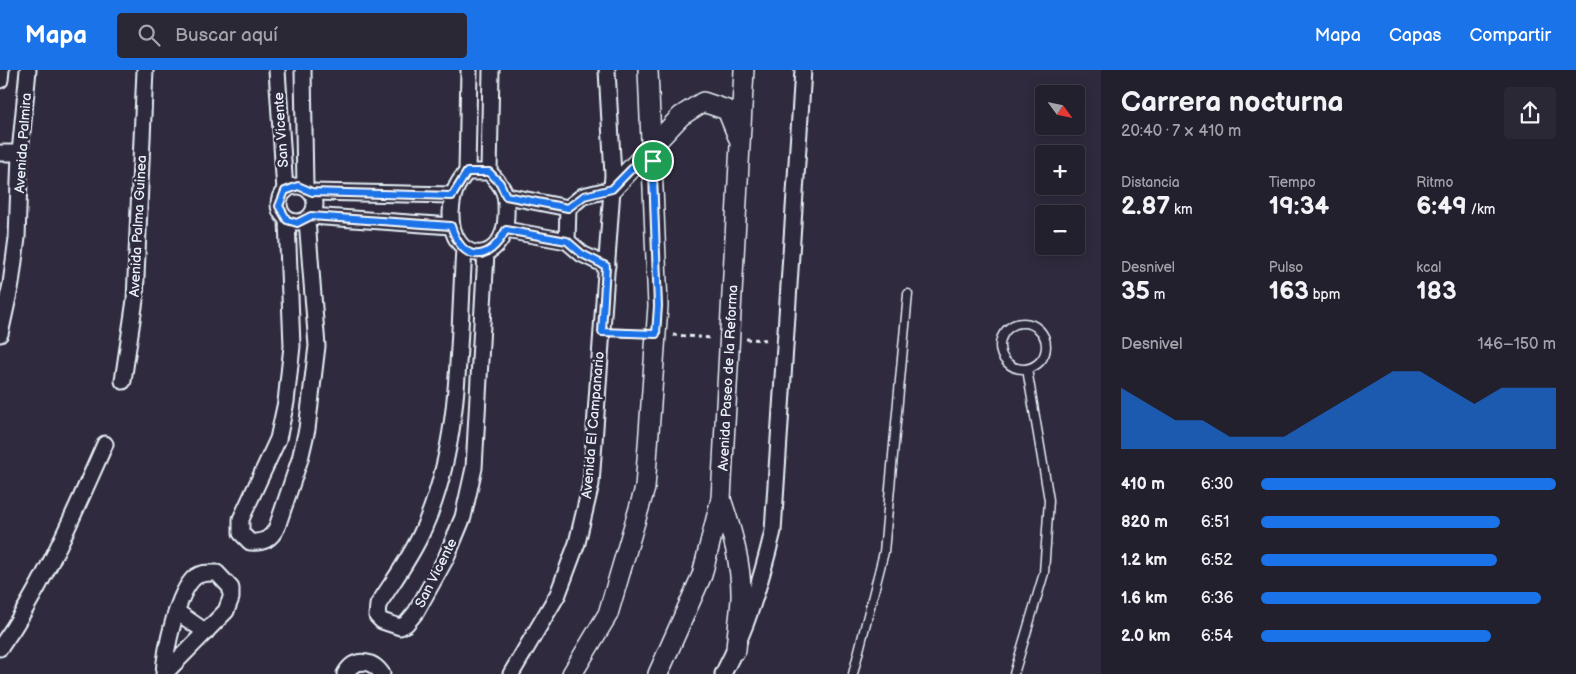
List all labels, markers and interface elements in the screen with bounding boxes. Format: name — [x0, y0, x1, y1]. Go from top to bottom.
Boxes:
search box — [117, 13, 467, 58]
text: Mapa — [25, 21, 87, 50]
icon: search — [135, 21, 163, 49]
text: Buscar aquí — [175, 24, 278, 47]
text: Mapa — [1315, 25, 1361, 46]
text: Capas — [1389, 25, 1442, 46]
text: Compartir — [1470, 25, 1551, 46]
north arrow — [1035, 85, 1085, 135]
map controls — [1035, 85, 1085, 255]
text: Carrera nocturna — [1121, 86, 1344, 119]
button: share — [1504, 87, 1556, 139]
street label: Avenida Palmira — [11, 92, 35, 194]
street label: San Vicente — [270, 92, 292, 168]
text: 20:40 · 7 × 410 m — [1121, 122, 1241, 141]
pin — [632, 140, 674, 182]
button: + — [1035, 145, 1085, 195]
icon: arrive — [639, 147, 667, 175]
street label: Avenida Palma Guinea — [126, 154, 150, 297]
text: Distancia — [1121, 174, 1180, 191]
text: Tiempo — [1269, 174, 1316, 191]
text: Ritmo — [1416, 174, 1453, 191]
text: 2.87 — [1121, 191, 1170, 222]
text: 19:34 — [1269, 191, 1329, 222]
text: 6:49 — [1416, 191, 1467, 222]
text: km — [1170, 201, 1193, 218]
text: /km — [1467, 201, 1495, 218]
button: − — [1035, 205, 1085, 255]
text: Desnivel — [1121, 259, 1175, 276]
text: Pulso — [1269, 259, 1303, 276]
text: kcal — [1416, 259, 1441, 276]
text: 35 — [1121, 276, 1150, 307]
text: 163 — [1269, 276, 1309, 307]
text: 183 — [1416, 276, 1456, 307]
street label: Avenida Paseo de la Reforma — [715, 284, 741, 472]
text: m — [1150, 286, 1165, 303]
text: bpm — [1309, 286, 1340, 303]
text: Desnivel — [1121, 335, 1183, 354]
text: 146–150 m — [1477, 335, 1556, 354]
street label: Avenida El Campanario — [578, 351, 608, 499]
text: 410 m — [1121, 475, 1165, 494]
text: 6:30 — [1201, 475, 1233, 494]
text: 820 m — [1121, 513, 1168, 532]
text: 6:51 — [1201, 513, 1229, 532]
street label: San Vicente — [411, 536, 461, 610]
text: 1.2 km — [1121, 551, 1167, 570]
text: 6:52 — [1201, 551, 1233, 570]
text: 1.6 km — [1121, 589, 1167, 608]
text: 6:36 — [1201, 589, 1234, 608]
text: 2.0 km — [1121, 627, 1170, 646]
text: 6:54 — [1201, 627, 1233, 646]

